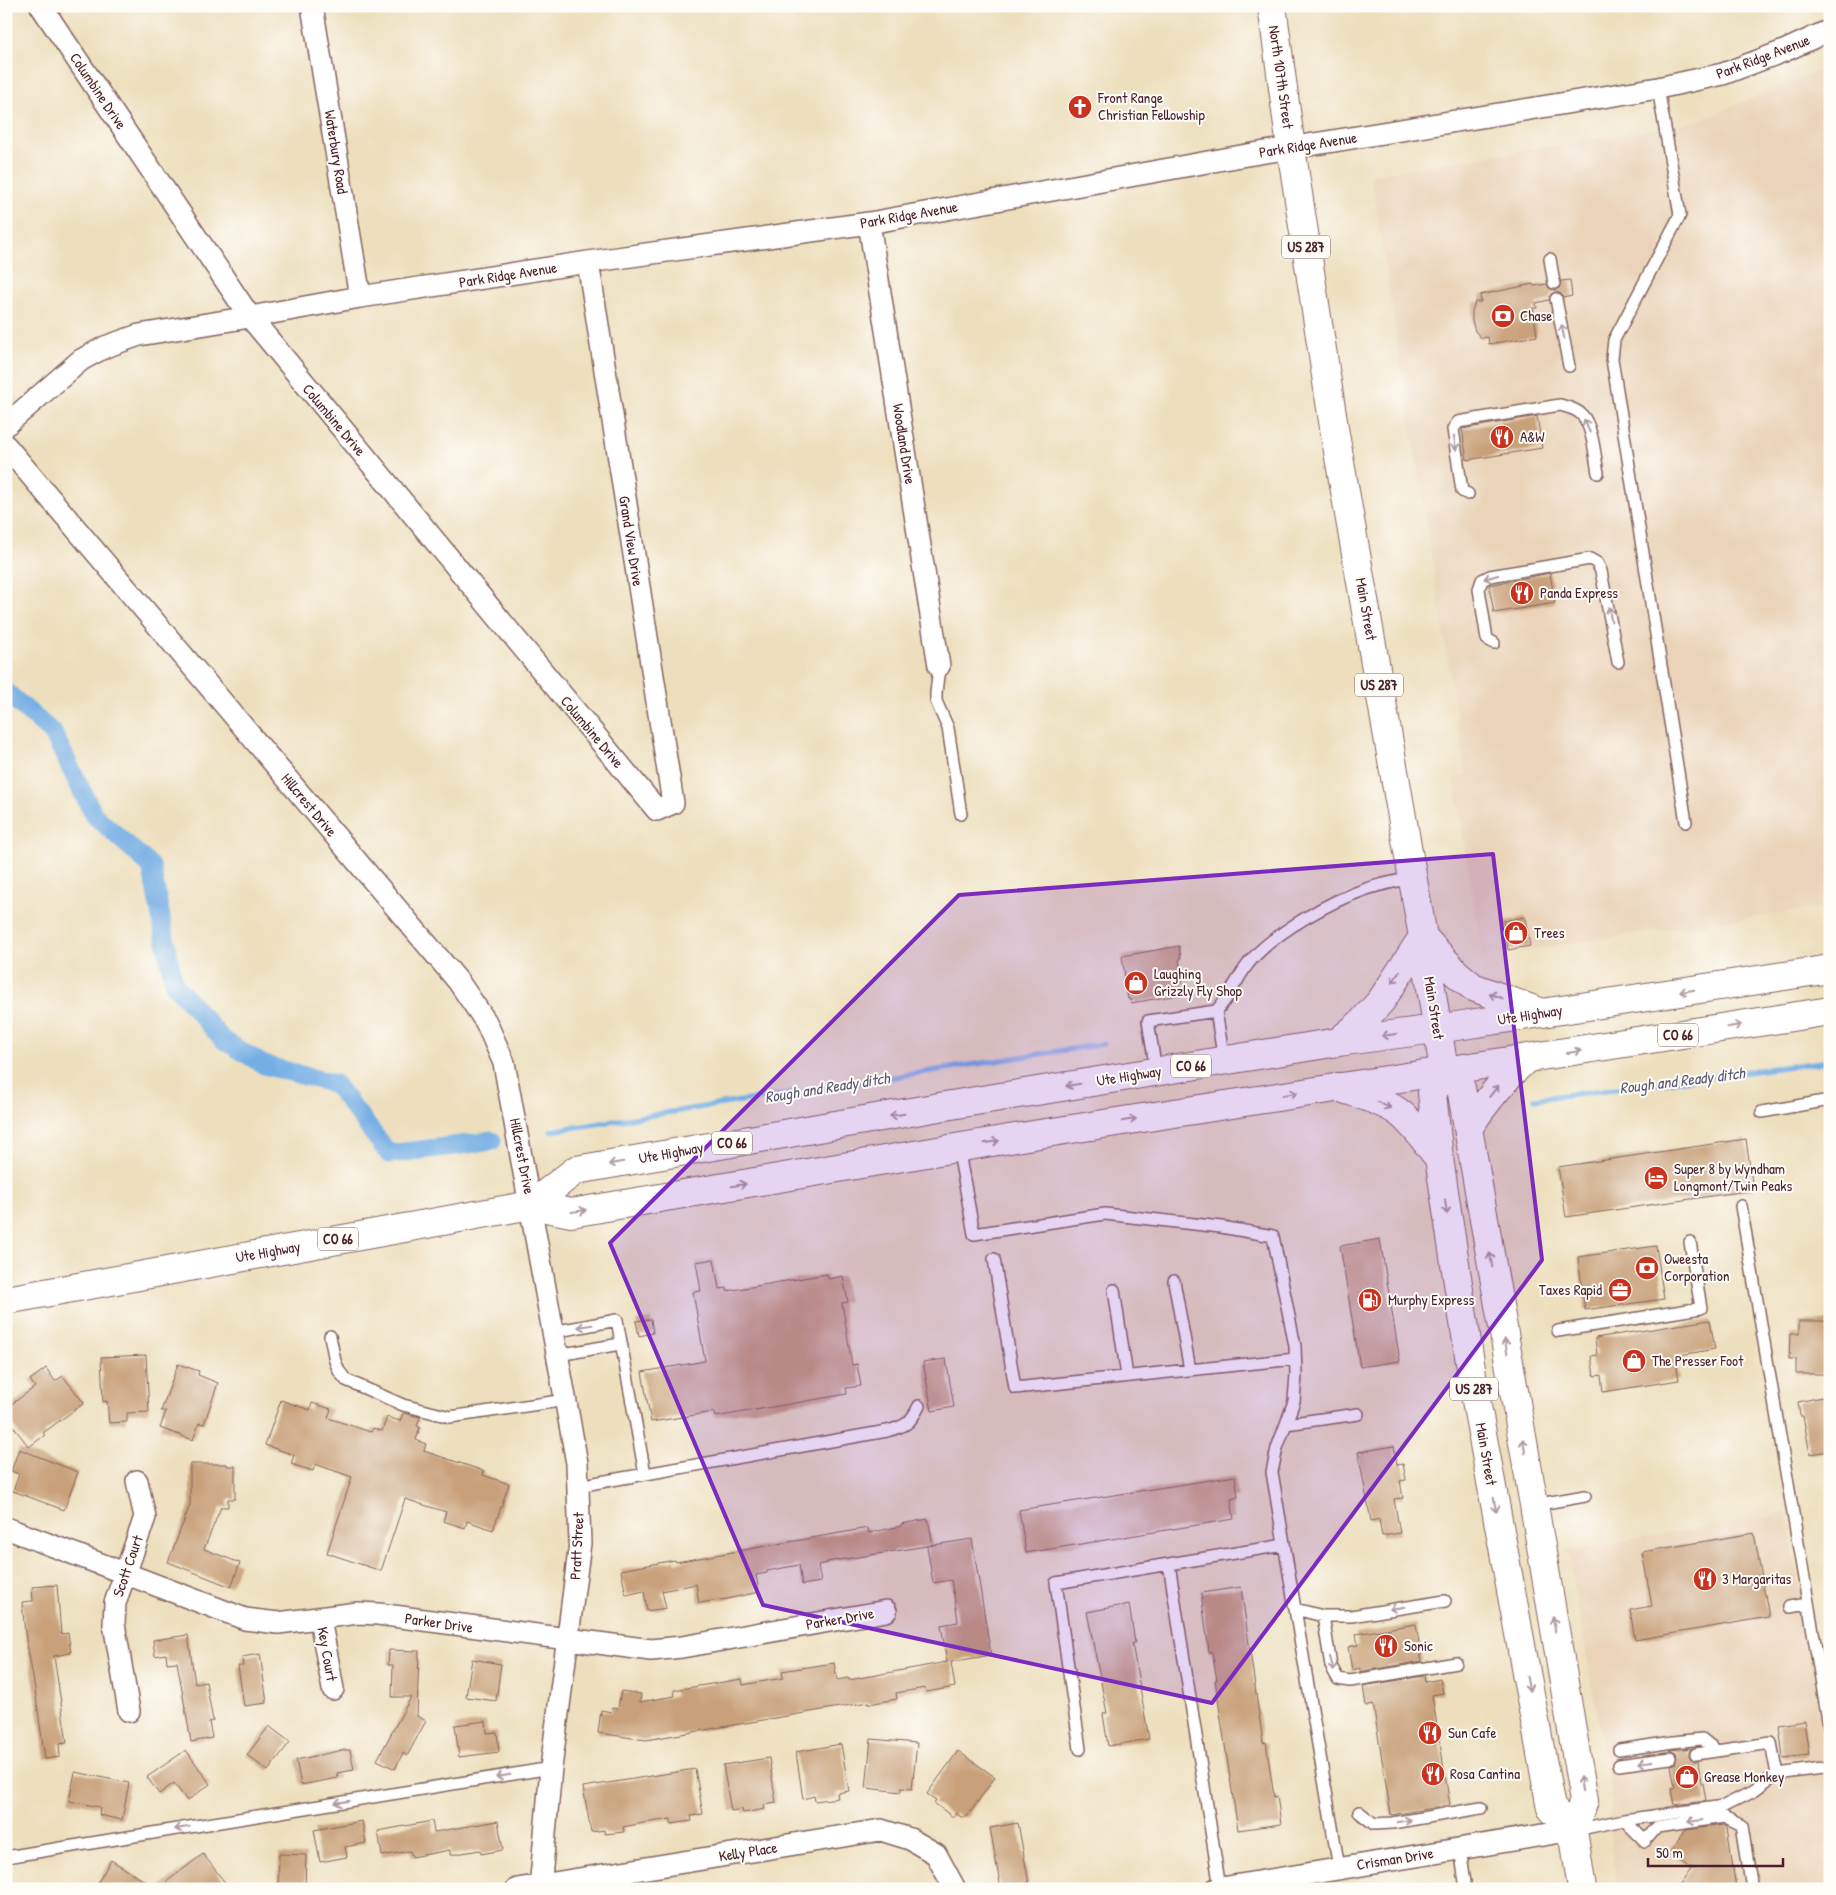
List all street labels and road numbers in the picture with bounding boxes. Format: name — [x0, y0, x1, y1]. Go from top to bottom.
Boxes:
street label: North 107th Street — [1264, 24, 1299, 131]
street label: Park Ridge Avenue — [1713, 29, 1813, 84]
street label: Columbine Drive — [65, 48, 132, 133]
street label: Waterbury Road — [320, 109, 353, 195]
street label: Park Ridge Avenue — [1258, 126, 1358, 163]
street label: Park Ridge Avenue — [858, 196, 959, 233]
road number: US 287 — [1282, 236, 1330, 258]
street label: Park Ridge Avenue — [458, 256, 558, 293]
street label: Columbine Drive — [298, 379, 371, 460]
street label: Woodland Drive — [888, 402, 921, 486]
street label: Grand View Drive — [614, 494, 649, 588]
street label: Main Street — [1351, 576, 1382, 643]
road number: US 287 — [1355, 674, 1403, 696]
street label: Columbine Drive — [556, 691, 629, 772]
street label: Hillcrest Drive — [277, 768, 342, 841]
street label: Main Street — [1419, 975, 1450, 1042]
street label: Ute Highway — [1496, 999, 1564, 1030]
road number: CO 66 — [1658, 1024, 1698, 1046]
road number: CO 66 — [1171, 1054, 1211, 1078]
street label: Ute Highway — [1095, 1060, 1163, 1091]
street label: Hillcrest Drive — [505, 1116, 540, 1196]
road number: CO 66 — [712, 1132, 752, 1154]
street label: Ute Highway — [637, 1136, 705, 1169]
road number: CO 66 — [318, 1228, 358, 1250]
street label: Ute Highway — [234, 1235, 302, 1268]
road number: US 287 — [1450, 1378, 1498, 1400]
street label: Main Street — [1471, 1421, 1502, 1488]
street label: Pratt Street — [564, 1511, 589, 1580]
street label: Scott Court — [107, 1532, 148, 1599]
street label: Parker Drive — [804, 1602, 876, 1635]
street label: Parker Drive — [404, 1607, 474, 1638]
street label: Key Court — [312, 1625, 343, 1684]
street label: Kelly Place — [717, 1837, 779, 1866]
street label: Crisman Drive — [1355, 1842, 1435, 1875]

